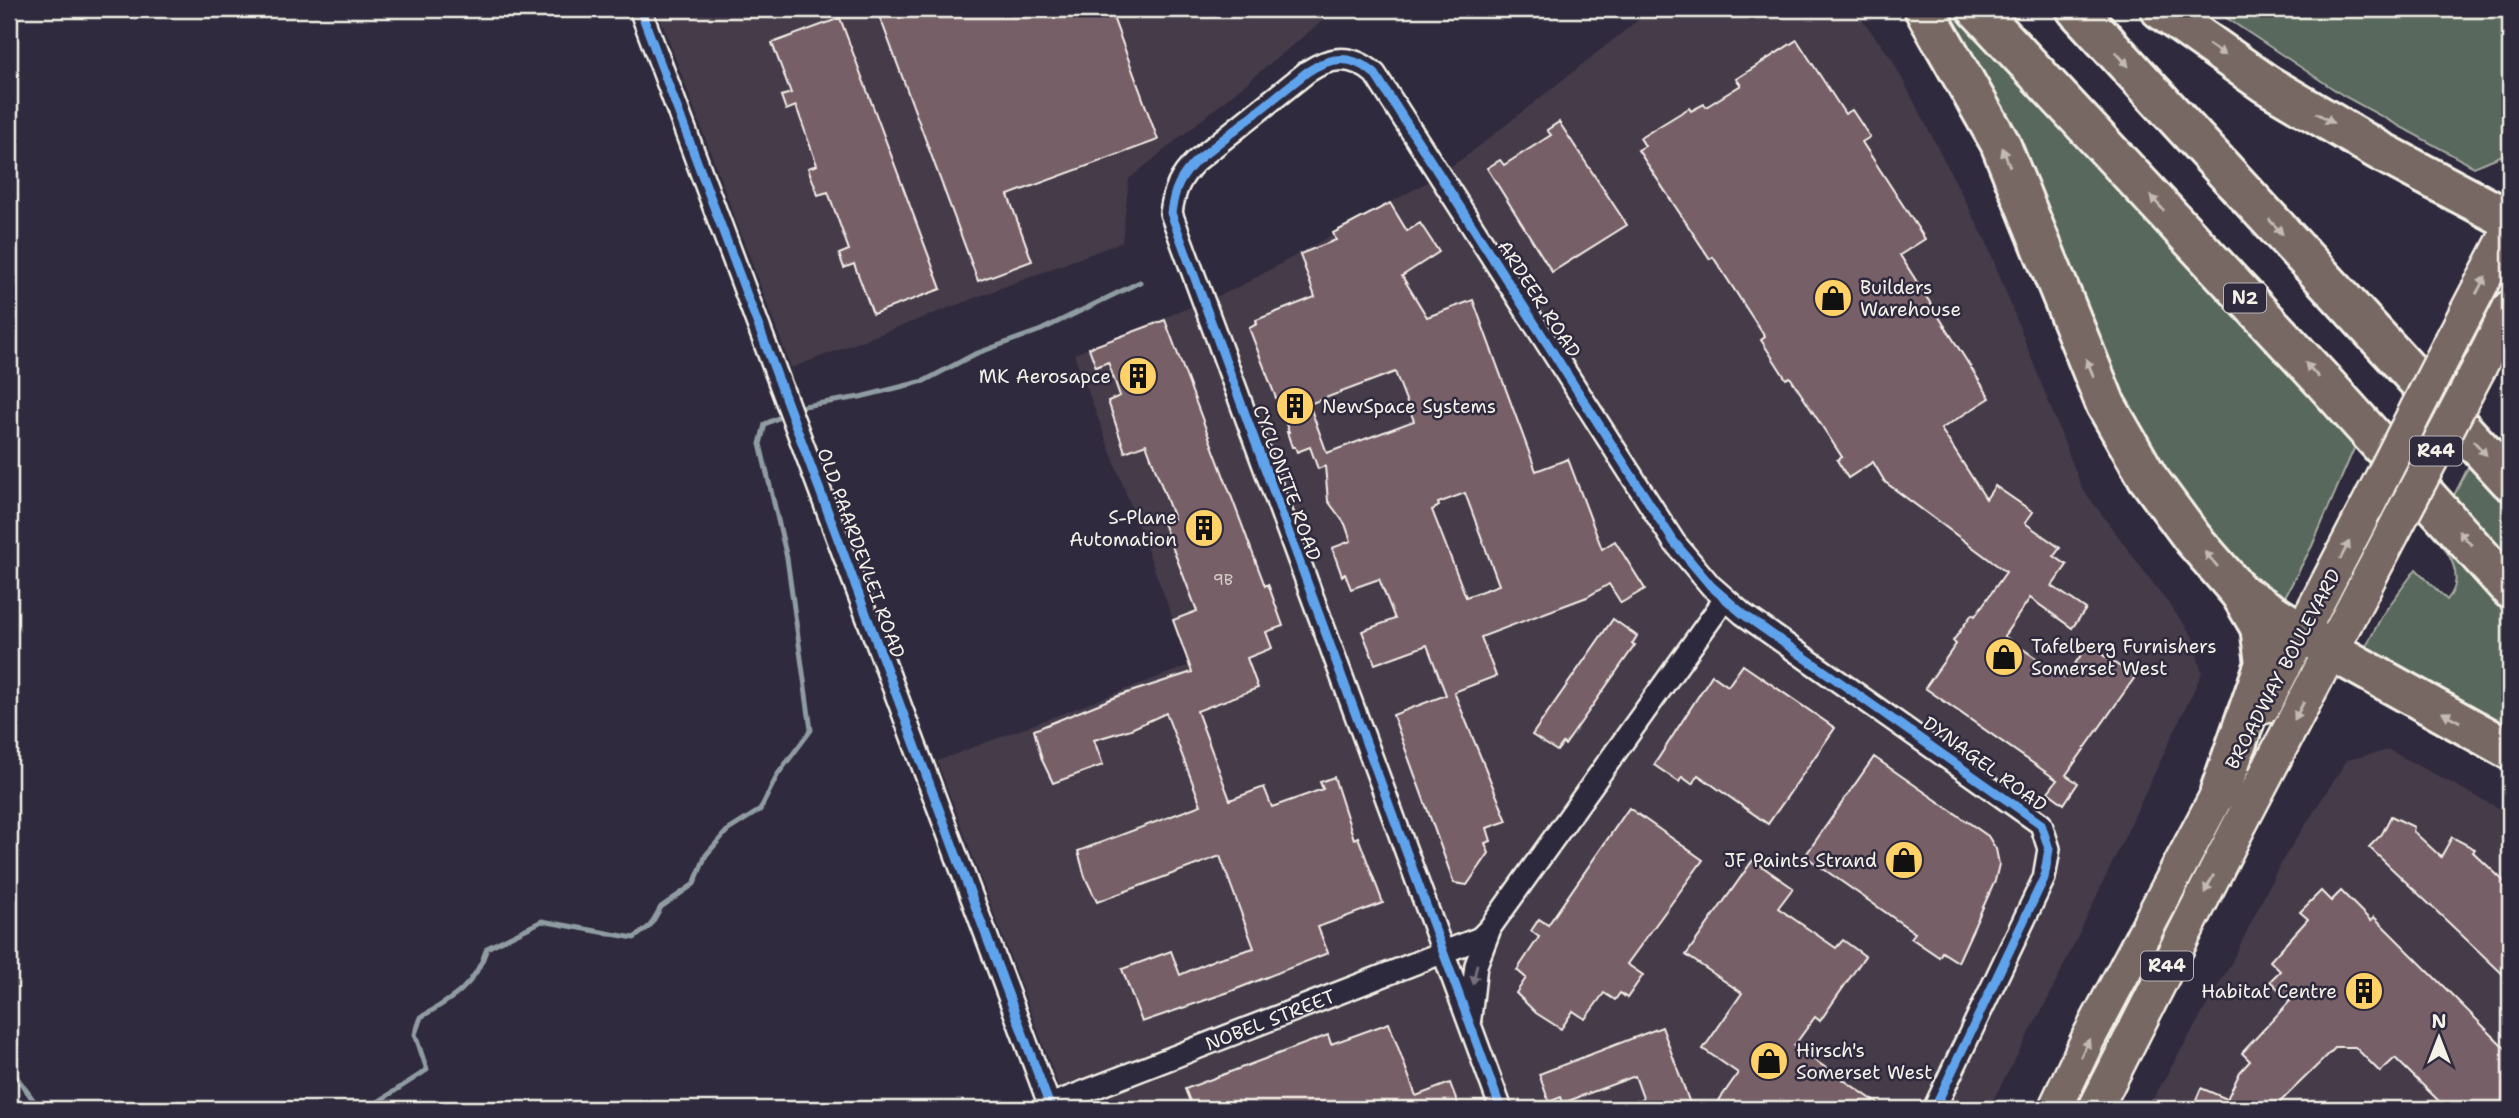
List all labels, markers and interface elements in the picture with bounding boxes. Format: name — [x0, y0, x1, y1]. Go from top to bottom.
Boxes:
one-way arrow — [2207, 44, 2226, 57]
one-way arrow — [2113, 50, 2129, 67]
one-way arrow — [2316, 112, 2335, 124]
one-way arrow — [2000, 146, 2011, 167]
one-way arrow — [2149, 195, 2165, 212]
one-way arrow — [2267, 218, 2283, 235]
street label: ARDEER ROAD — [1492, 235, 1586, 363]
one-way arrow — [2475, 274, 2487, 294]
place label: Builders Warehouse — [1860, 275, 1961, 322]
shop icon: Builders Warehouse — [1812, 277, 1854, 319]
road number: N2 — [2224, 284, 2266, 312]
building icon: MK Aerosapce — [1117, 355, 1159, 397]
one-way arrow — [2085, 357, 2096, 378]
one-way arrow — [2304, 361, 2320, 379]
place label: MK Aerosapce — [979, 364, 1111, 389]
building icon: NewSpace Systems — [1274, 385, 1316, 427]
place label: NewSpace Systems — [1322, 394, 1496, 419]
street label: CYCLONITE ROAD — [1247, 402, 1327, 564]
road number: R44 — [2410, 436, 2462, 466]
one-way arrow — [2471, 439, 2487, 456]
street label: OLD PAARDEVLEI ROAD — [811, 444, 911, 662]
place label: S-Plane Automation — [1069, 505, 1177, 552]
building icon: S-Plane Automation — [1183, 507, 1225, 549]
one-way arrow — [2457, 530, 2473, 547]
one-way arrow — [2339, 540, 2350, 560]
one-way arrow — [2204, 551, 2219, 568]
street label: BROADWAY BOULEVARD — [2219, 564, 2347, 774]
house number: 9B — [1213, 569, 1233, 590]
place label: Tafelberg Furnishers Somerset West — [2031, 634, 2217, 681]
shop icon: Tafelberg Furnishers Somerset West — [1983, 636, 2025, 678]
one-way arrow — [2293, 701, 2305, 721]
street label: DYNAGEL ROAD — [1918, 711, 2052, 817]
one-way arrow — [2441, 711, 2460, 723]
shop icon: JF Paints Strand — [1883, 839, 1925, 881]
place label: JF Paints Strand — [1724, 848, 1877, 873]
one-way arrow — [2203, 875, 2215, 895]
road number: R44 — [2141, 951, 2193, 981]
one-way arrow — [1469, 963, 1480, 985]
building icon: Habitat Centre — [2343, 970, 2385, 1012]
place label: Habitat Centre — [2201, 979, 2337, 1004]
street label: NOBEL STREET — [1201, 983, 1339, 1056]
north arrow — [2404, 1002, 2474, 1072]
text: N — [2431, 1009, 2447, 1034]
place label: Hirsch's Somerset West — [1796, 1038, 1932, 1085]
one-way arrow — [2079, 1038, 2090, 1058]
shop icon: Hirsch's Somerset West — [1748, 1040, 1790, 1082]

